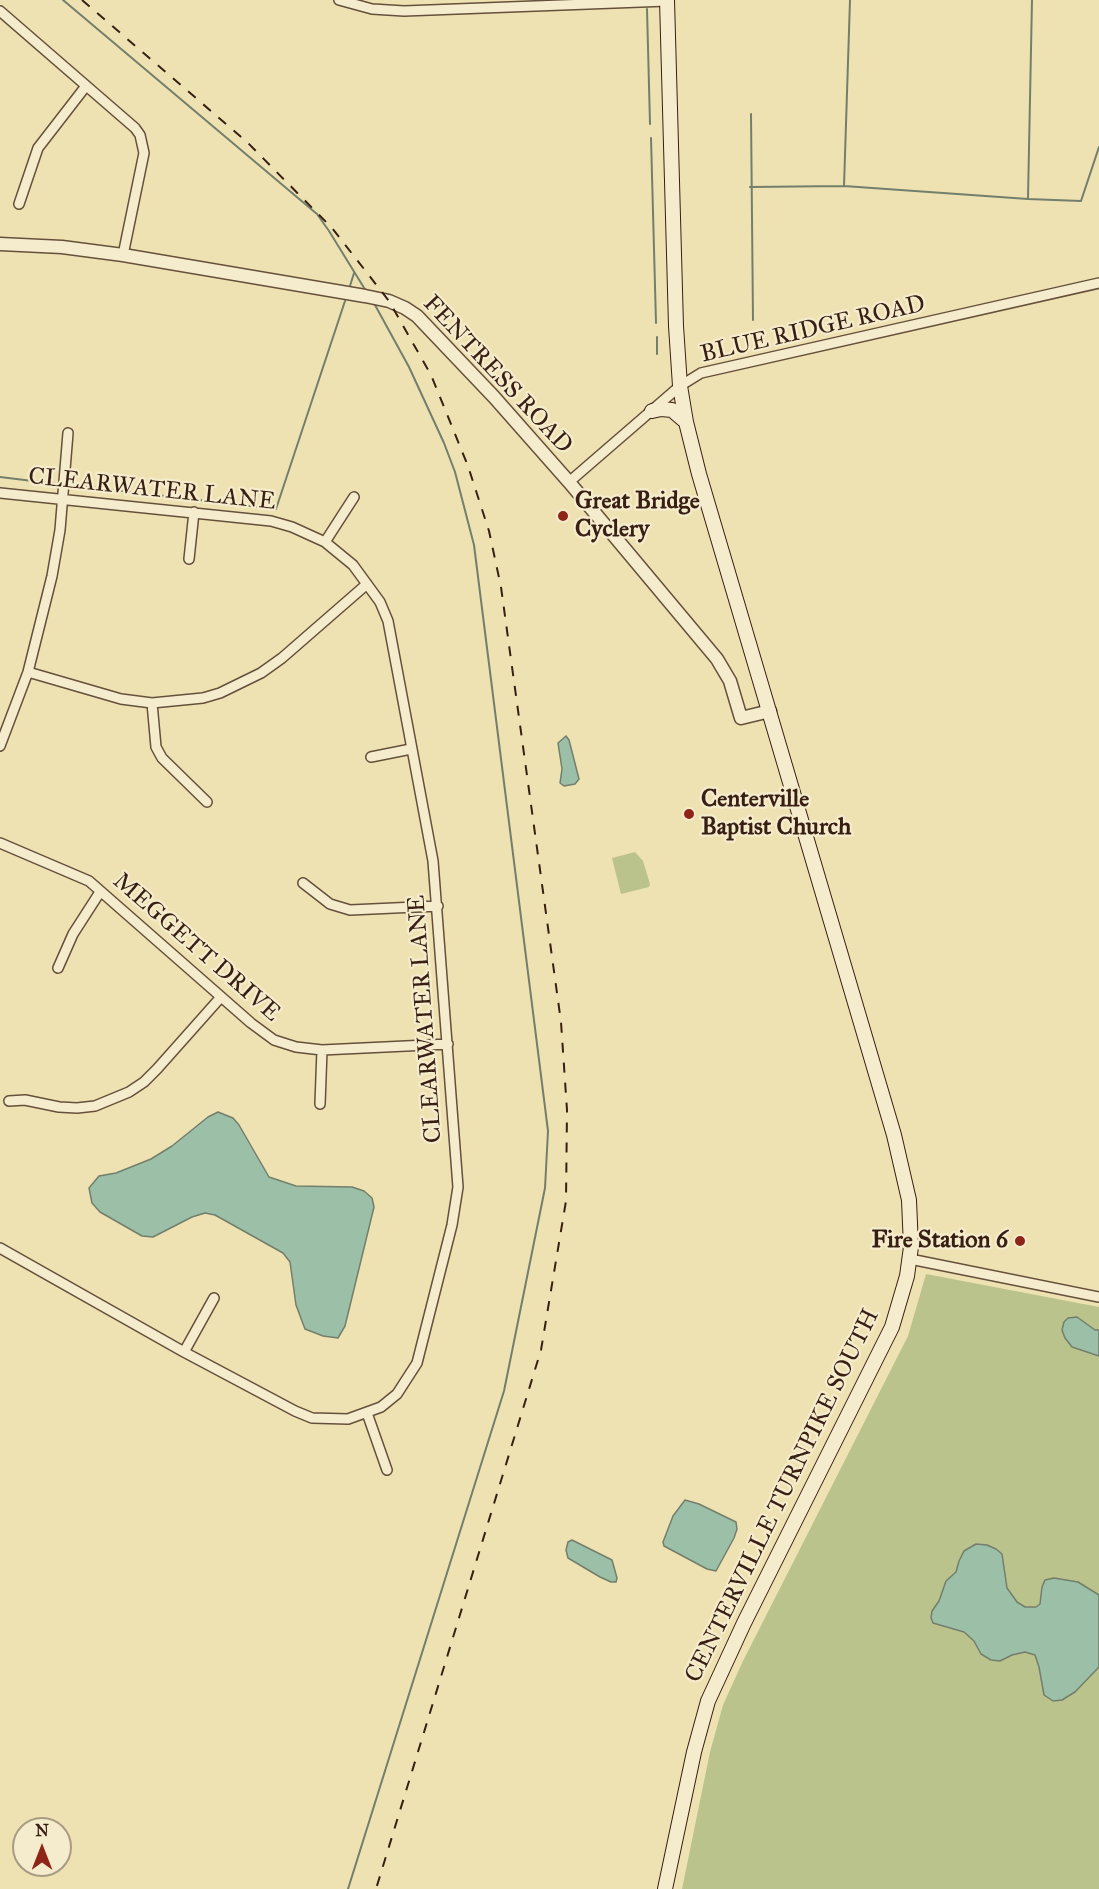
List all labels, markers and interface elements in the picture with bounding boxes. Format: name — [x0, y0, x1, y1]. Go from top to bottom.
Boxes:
street label: FENTRESS ROAD — [416, 290, 578, 460]
street label: BLUE RIDGE ROAD — [698, 290, 928, 370]
street label: CLEARWATER LANE — [27, 463, 277, 517]
place label: Great Bridge Cyclery — [575, 488, 700, 544]
marker: Great Bridge Cyclery — [556, 509, 570, 523]
place label: Centerville Baptist Church — [701, 786, 851, 842]
marker: Centerville Baptist Church — [682, 807, 696, 821]
street label: MEGGETT DRIVE — [106, 867, 286, 1029]
street label: CLEARWATER LANE — [403, 894, 449, 1144]
place label: Fire Station 6 — [872, 1227, 1008, 1255]
marker: Fire Station 6 — [1013, 1234, 1027, 1248]
street label: CENTERVILLE TURNPIKE SOUTH — [680, 1305, 886, 1687]
north arrow — [12, 1817, 72, 1877]
text: N — [35, 1821, 49, 1840]

